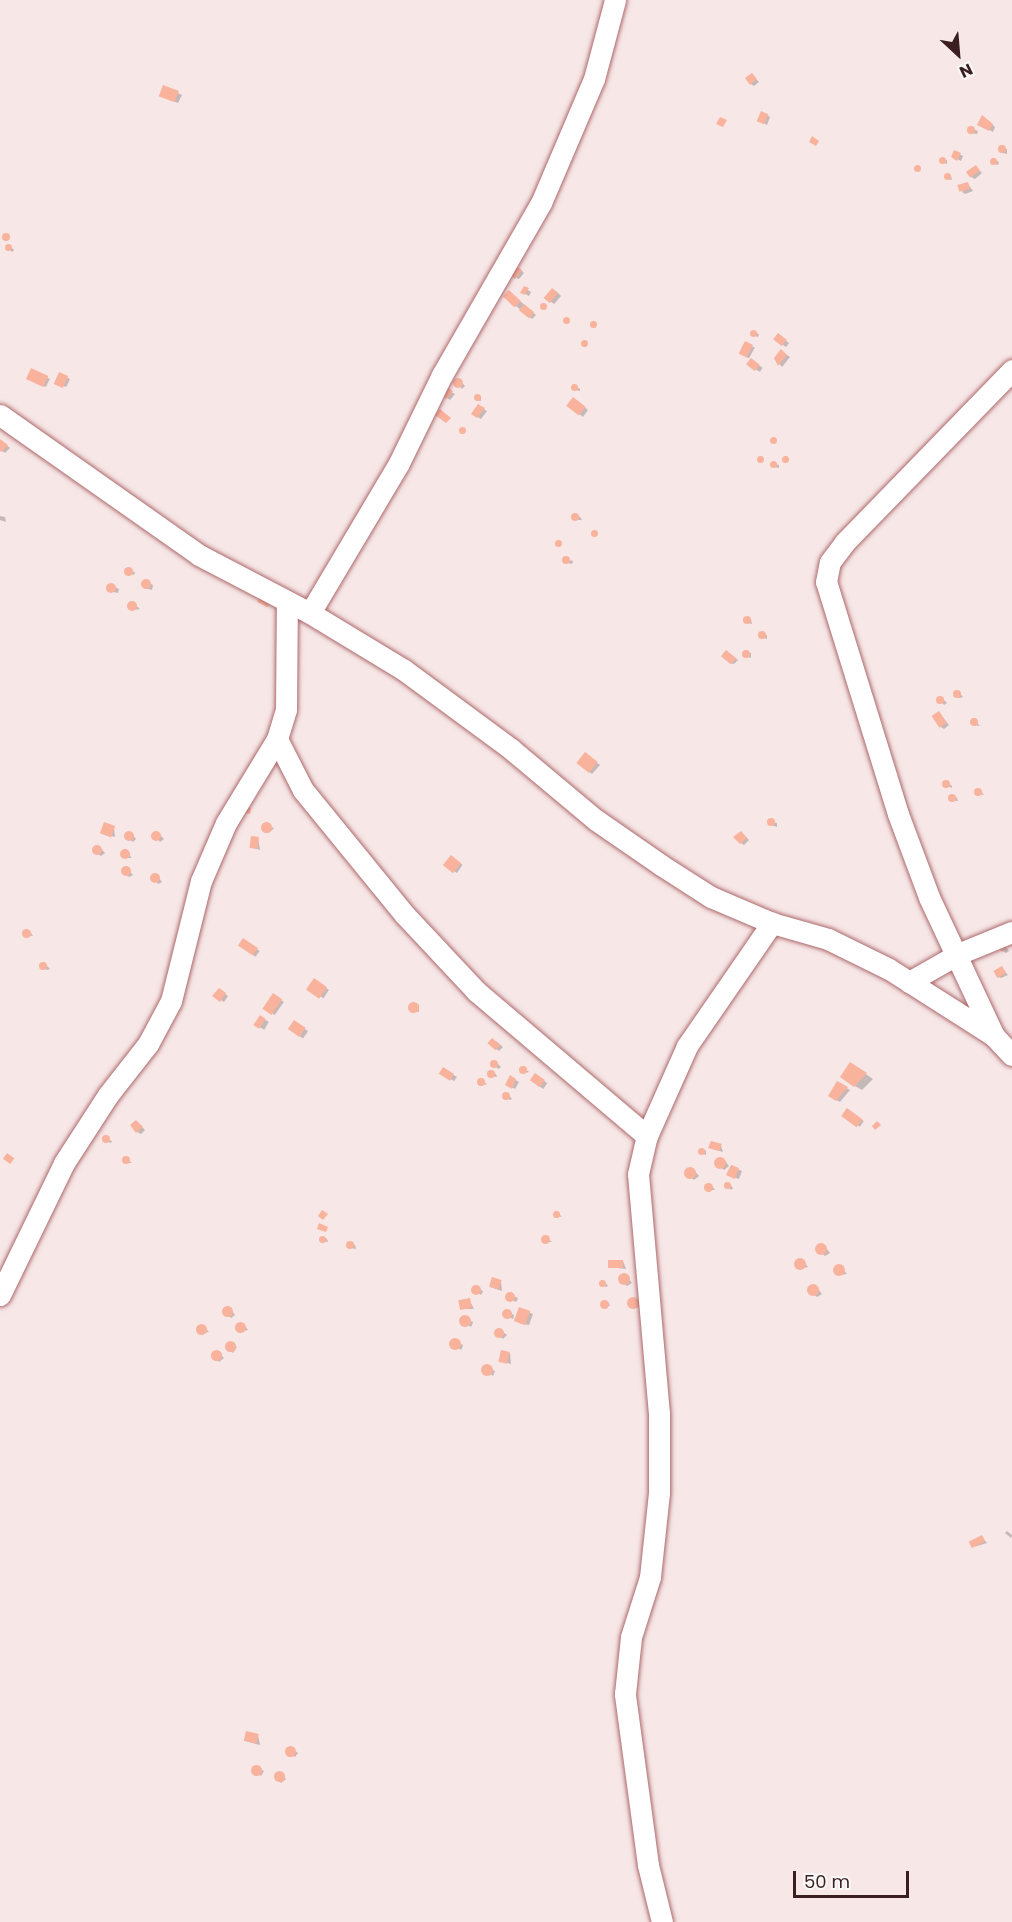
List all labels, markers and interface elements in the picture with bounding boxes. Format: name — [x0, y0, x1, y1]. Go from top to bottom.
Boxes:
north arrow — [928, 24, 988, 84]
text: N — [956, 58, 977, 84]
scale bar — [796, 1859, 912, 1897]
text: 50 m — [804, 1869, 850, 1894]

